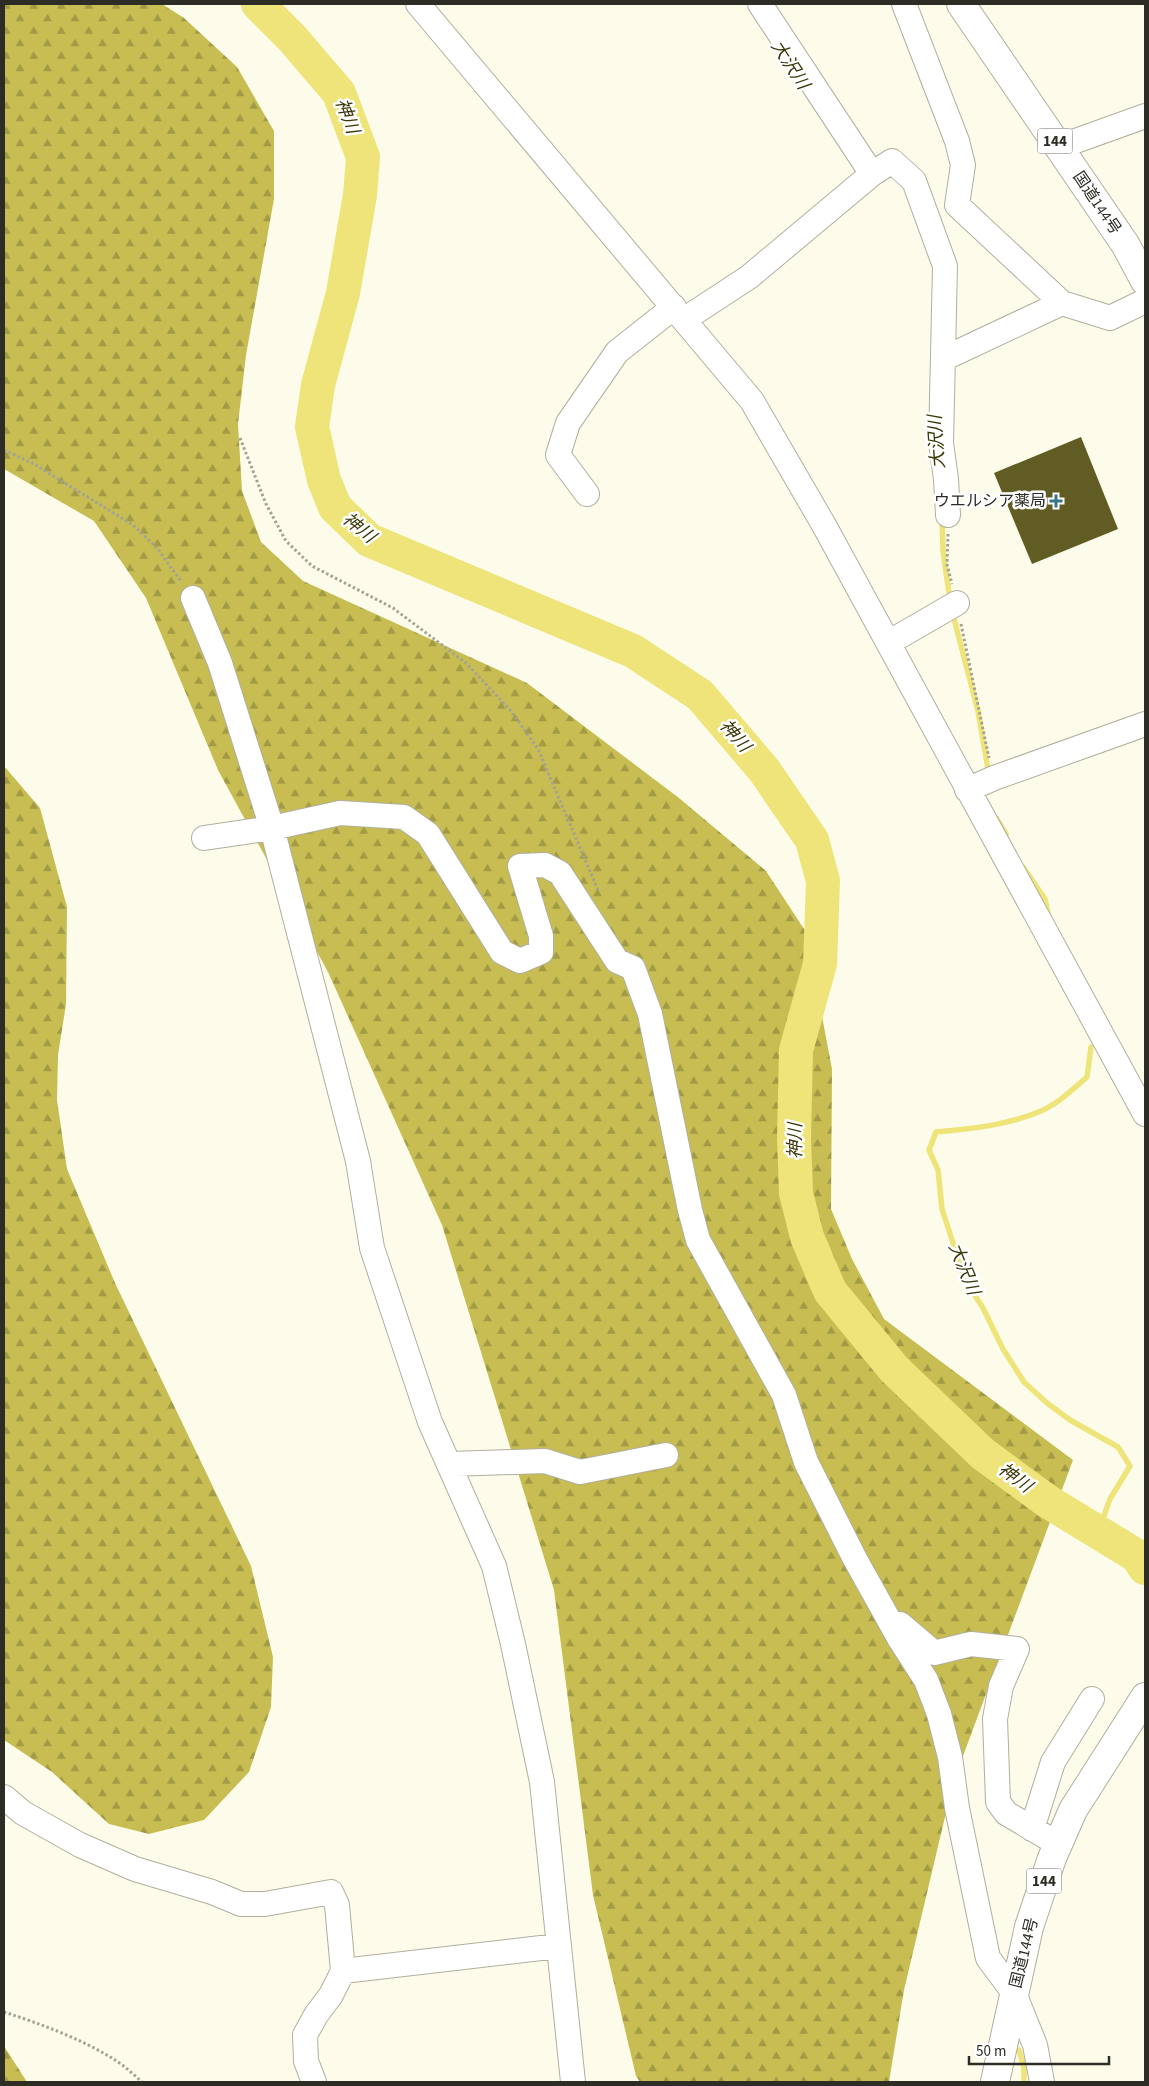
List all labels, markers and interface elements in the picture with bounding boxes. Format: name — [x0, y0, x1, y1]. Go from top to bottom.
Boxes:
water label: 大沢川 — [765, 36, 816, 96]
water label: 神川 — [329, 95, 366, 139]
road number: 144 — [1038, 128, 1072, 154]
street label: 国道144号 — [1068, 167, 1126, 239]
water label: 大沢川 — [923, 412, 951, 470]
place label: ウエルシア薬局 — [934, 490, 1046, 512]
marker: ウエルシア薬局 — [1050, 495, 1062, 507]
water label: 神川 — [337, 507, 382, 550]
water label: 神川 — [714, 714, 758, 759]
water label: 神川 — [783, 1121, 808, 1159]
water label: 大沢川 — [942, 1239, 986, 1301]
water label: 神川 — [993, 1457, 1039, 1500]
road number: 144 — [1026, 1868, 1062, 1894]
street label: 国道144号 — [1005, 1915, 1043, 1991]
scale bar — [969, 2034, 1109, 2066]
text: 50 m — [976, 2041, 1006, 2062]

